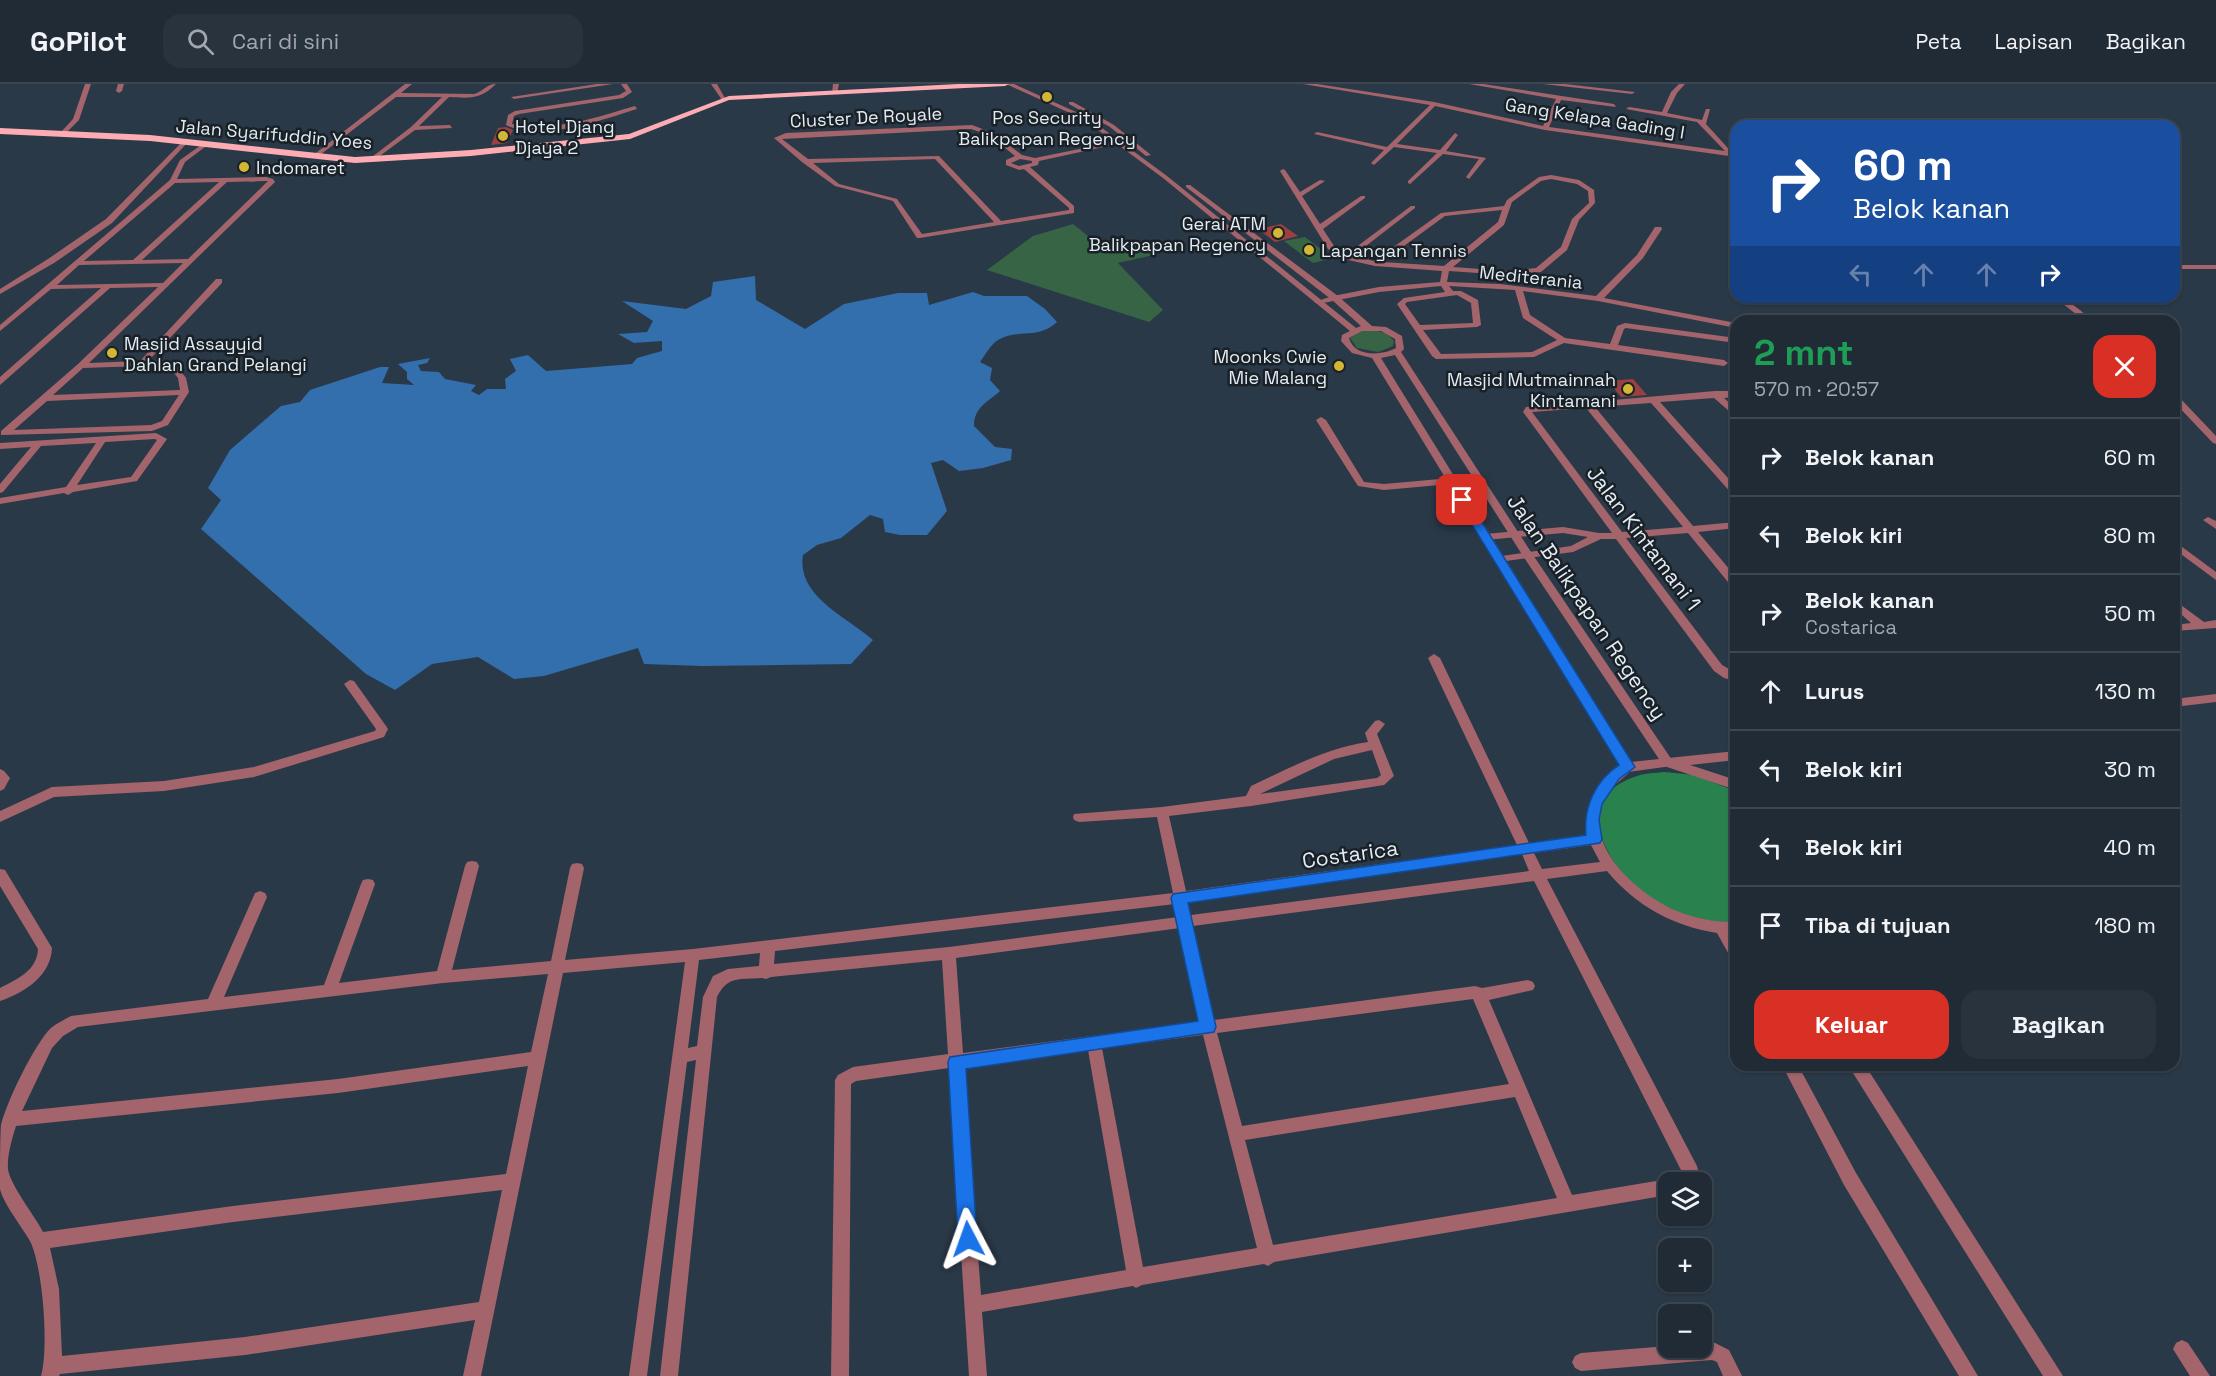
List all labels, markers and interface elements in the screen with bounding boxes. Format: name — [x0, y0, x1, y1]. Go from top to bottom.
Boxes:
search box — [163, 14, 583, 68]
text: GoPilot — [30, 23, 127, 59]
icon: search — [184, 25, 217, 58]
text: Cari di sini — [232, 27, 339, 55]
text: Peta — [1916, 28, 1962, 55]
text: Lapisan — [1995, 28, 2073, 55]
text: Bagikan — [2106, 28, 2186, 55]
marker: Pos Security Balikpapan Regency — [1040, 90, 1054, 104]
street label: Gang Kelapa Gading I — [1503, 92, 1687, 144]
street label: Cluster De Royale — [789, 102, 943, 132]
place label: Pos Security Balikpapan Regency — [958, 106, 1136, 150]
street label: Jalan Syarifuddin Yoes — [175, 114, 373, 154]
place label: Hotel Djang Djaya 2 — [515, 115, 615, 159]
marker: Hotel Djang Djaya 2 — [496, 129, 510, 143]
text: 60 m — [1853, 139, 1953, 192]
icon: right — [1754, 144, 1832, 222]
place label: Indomaret — [256, 156, 345, 179]
marker: Indomaret — [237, 160, 251, 174]
text: Belok kanan — [1853, 191, 2010, 226]
place label: Gerai ATM Balikpapan Regency — [1089, 212, 1266, 256]
marker: Gerai ATM Balikpapan Regency — [1271, 226, 1285, 240]
place label: Lapangan Tennis — [1321, 239, 1467, 262]
marker: Lapangan Tennis — [1302, 243, 1316, 257]
icon: left — [1844, 258, 1877, 291]
icon: ahead — [1907, 258, 1940, 291]
icon: ahead — [1970, 258, 2003, 291]
icon: right — [2033, 258, 2066, 291]
street label: Mediterania — [1478, 260, 1584, 294]
text: 2 mnt — [1754, 330, 1853, 376]
place label: Masjid Assayyid Dahlan Grand Pelangi — [124, 332, 307, 376]
button: close — [2093, 335, 2156, 398]
place label: Moonks Cwie Mie Malang — [1214, 345, 1327, 389]
marker: Masjid Assayyid Dahlan Grand Pelangi — [105, 346, 119, 360]
marker: Moonks Cwie Mie Malang — [1332, 359, 1346, 373]
place label: Masjid Mutmainnah Kintamani — [1447, 368, 1616, 412]
text: 570 m · 20:57 — [1754, 376, 1879, 402]
marker: Masjid Mutmainnah Kintamani — [1621, 382, 1635, 396]
icon: right — [1754, 441, 1787, 474]
text: Belok kanan — [1805, 443, 1934, 471]
text: 60 m — [2104, 443, 2156, 471]
street label: Jalan Kintamani 1 — [1581, 460, 1707, 616]
pin — [1436, 474, 1487, 525]
icon: arrive — [1445, 483, 1478, 516]
street label: Jalan Balikpapan Regency — [1501, 489, 1673, 725]
icon: left — [1754, 519, 1787, 552]
text: Belok kiri — [1805, 521, 1902, 549]
text: 80 m — [2104, 521, 2156, 549]
text: Belok kanan — [1805, 586, 1934, 614]
icon: right — [1754, 597, 1787, 630]
text: 50 m — [2104, 599, 2156, 627]
text: Costarica — [1805, 614, 1897, 640]
icon: ahead — [1754, 675, 1787, 708]
text: Lurus — [1805, 677, 1864, 705]
text: 130 m — [2095, 677, 2156, 705]
icon: left — [1754, 753, 1787, 786]
text: Belok kiri — [1805, 755, 1902, 783]
text: 30 m — [2104, 755, 2156, 783]
icon: left — [1754, 831, 1787, 864]
text: Belok kiri — [1805, 833, 1902, 861]
text: 40 m — [2104, 833, 2156, 861]
street label: Costarica — [1300, 834, 1400, 874]
icon: arrive — [1754, 909, 1787, 942]
text: Tiba di tujuan — [1805, 911, 1951, 939]
text: 180 m — [2094, 911, 2156, 939]
button: Keluar — [1754, 990, 1949, 1059]
button: Bagikan — [1961, 990, 2156, 1059]
map controls — [1658, 1172, 1712, 1358]
button: layers — [1658, 1172, 1712, 1226]
position arrow — [936, 1207, 1000, 1271]
button: + — [1658, 1238, 1712, 1292]
button: − — [1658, 1304, 1712, 1358]

